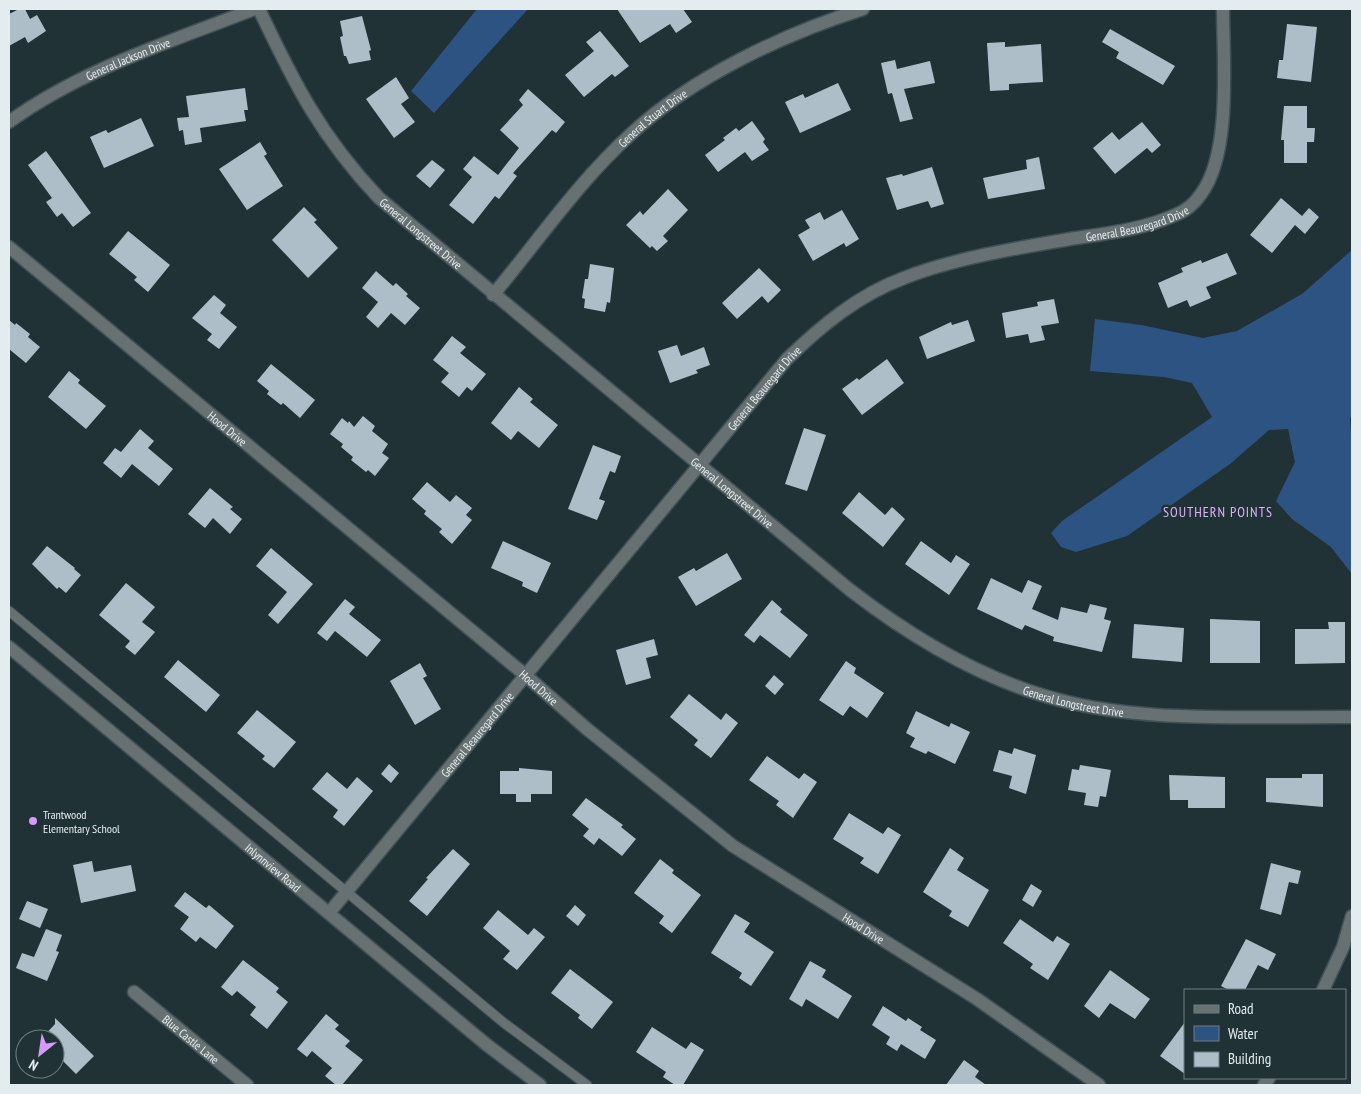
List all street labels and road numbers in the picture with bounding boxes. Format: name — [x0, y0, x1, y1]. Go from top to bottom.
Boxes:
street label: General Jackson Drive — [83, 34, 172, 83]
street label: General Stuart Drive — [615, 85, 689, 150]
street label: General Longstreet Drive — [377, 194, 466, 272]
street label: General Beauregard Drive — [1085, 202, 1192, 244]
street label: General Beauregard Drive — [724, 342, 804, 433]
street label: Hood Drive — [205, 408, 250, 449]
street label: General Longstreet Drive — [688, 454, 777, 531]
street label: Hood Drive — [517, 666, 562, 708]
street label: General Longstreet Drive — [1021, 682, 1125, 719]
street label: General Beauregard Drive — [437, 688, 516, 780]
street label: Inlynnview Road — [242, 840, 304, 895]
street label: Hood Drive — [840, 909, 887, 947]
street label: Blue Castle Lane — [160, 1011, 223, 1067]

